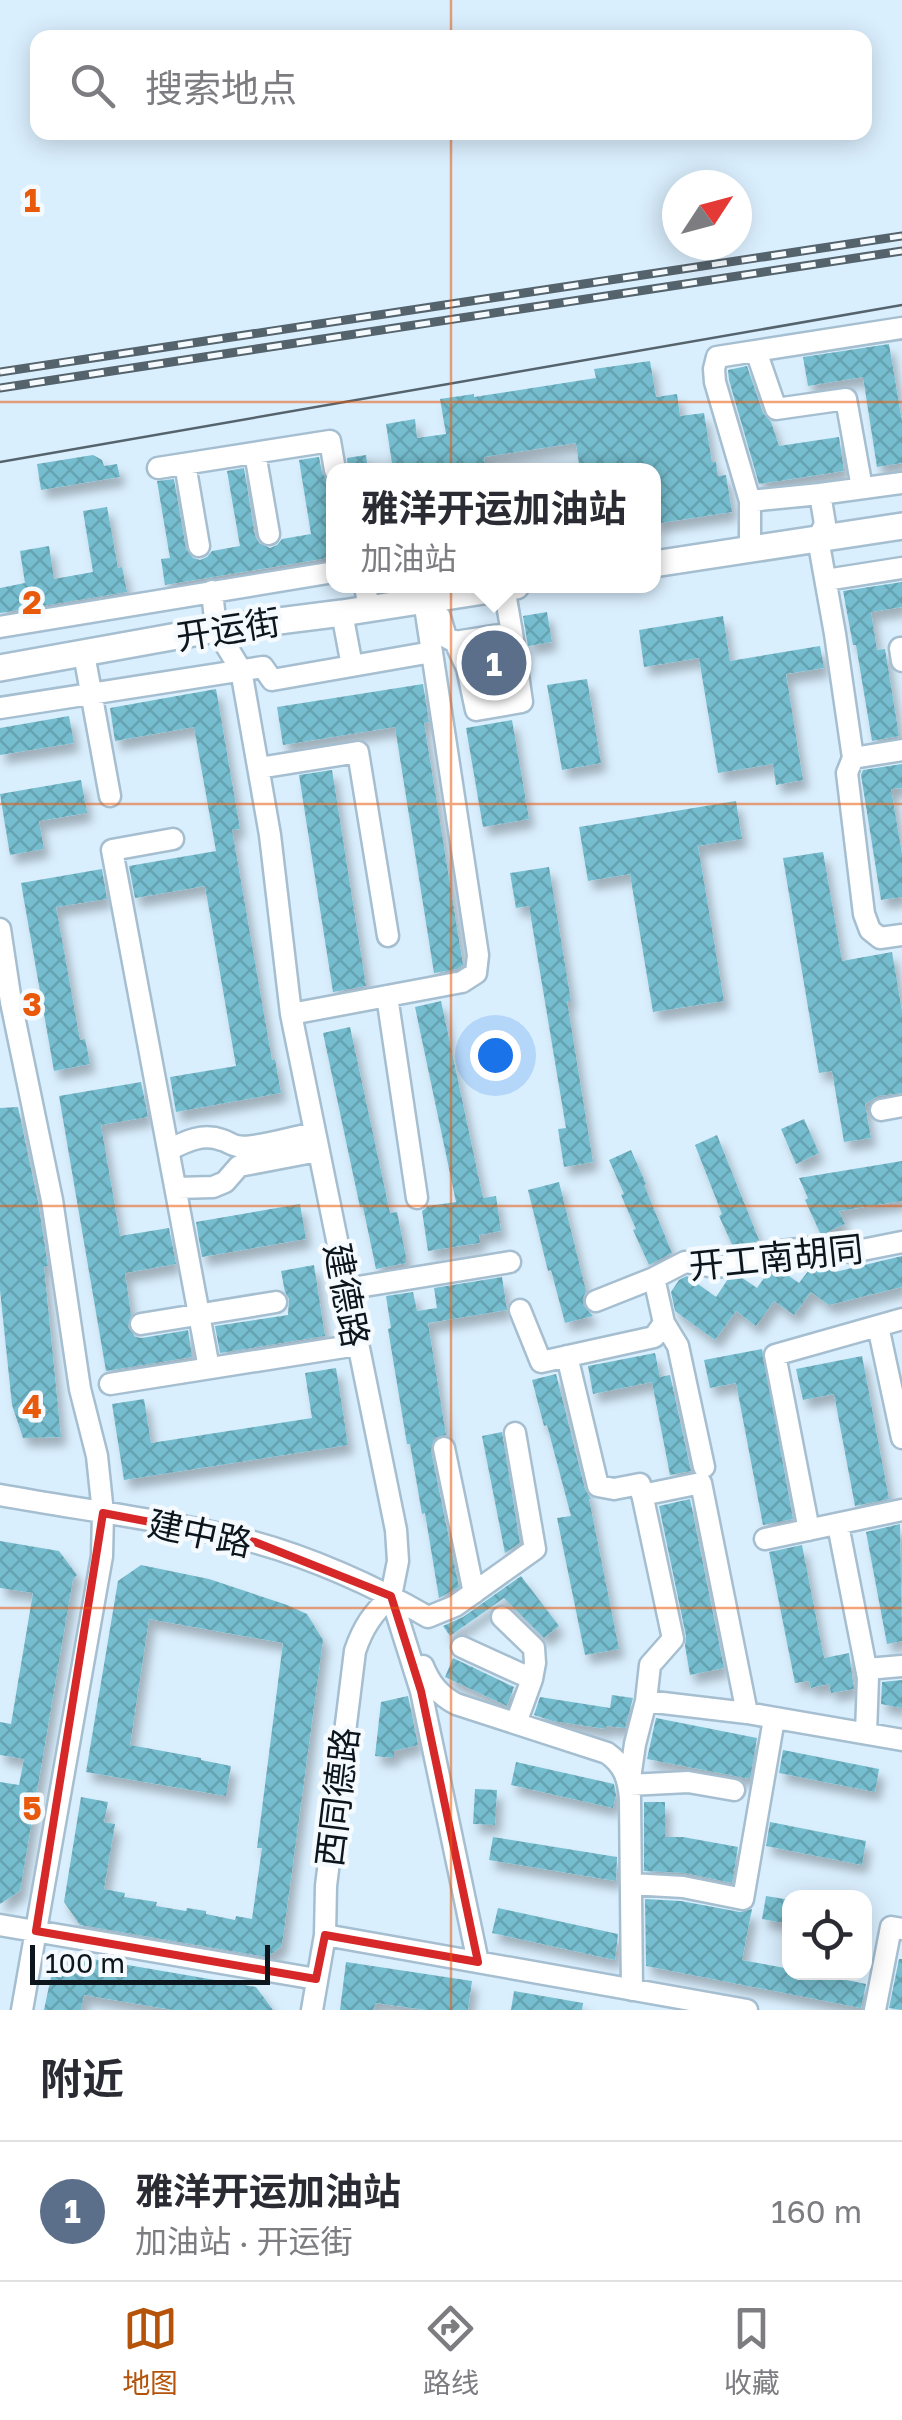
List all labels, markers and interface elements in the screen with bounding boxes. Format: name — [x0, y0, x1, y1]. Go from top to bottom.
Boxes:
search box — [30, 30, 872, 140]
icon: search — [65, 58, 120, 113]
text: 搜索地点 — [145, 65, 297, 110]
north arrow — [662, 170, 752, 260]
text: 1 — [24, 181, 40, 219]
popup — [326, 463, 661, 593]
text: 雅洋开运加油站 — [360, 485, 627, 530]
text: 加油站 — [360, 539, 457, 577]
text: 2 — [22, 583, 42, 621]
street label: 开运街 — [173, 600, 283, 658]
pin: 1 — [462, 626, 526, 700]
text: 3 — [22, 985, 42, 1023]
your location — [470, 1030, 521, 1081]
street label: 开工南胡同 — [687, 1227, 865, 1287]
street label: 建德路 — [316, 1239, 378, 1351]
text: 4 — [22, 1387, 42, 1425]
street label: 建中路 — [144, 1502, 256, 1564]
street label: 西同德路 — [308, 1725, 366, 1869]
text: 5 — [22, 1789, 42, 1827]
map controls — [782, 1890, 872, 1980]
button: locate — [782, 1890, 872, 1980]
scale bar — [30, 1940, 270, 1984]
text: 100 m — [45, 1946, 125, 1979]
text: 附近 — [40, 2053, 124, 2103]
text: 雅洋开运加油站 — [135, 2168, 401, 2213]
text: 1 — [64, 2192, 81, 2230]
text: 160 m — [771, 2192, 862, 2230]
text: 加油站 · 开运街 — [135, 2222, 353, 2260]
tab: 地图 — [122, 2301, 178, 2401]
tab: 路线 — [423, 2301, 479, 2401]
tab: 收藏 — [724, 2301, 780, 2401]

